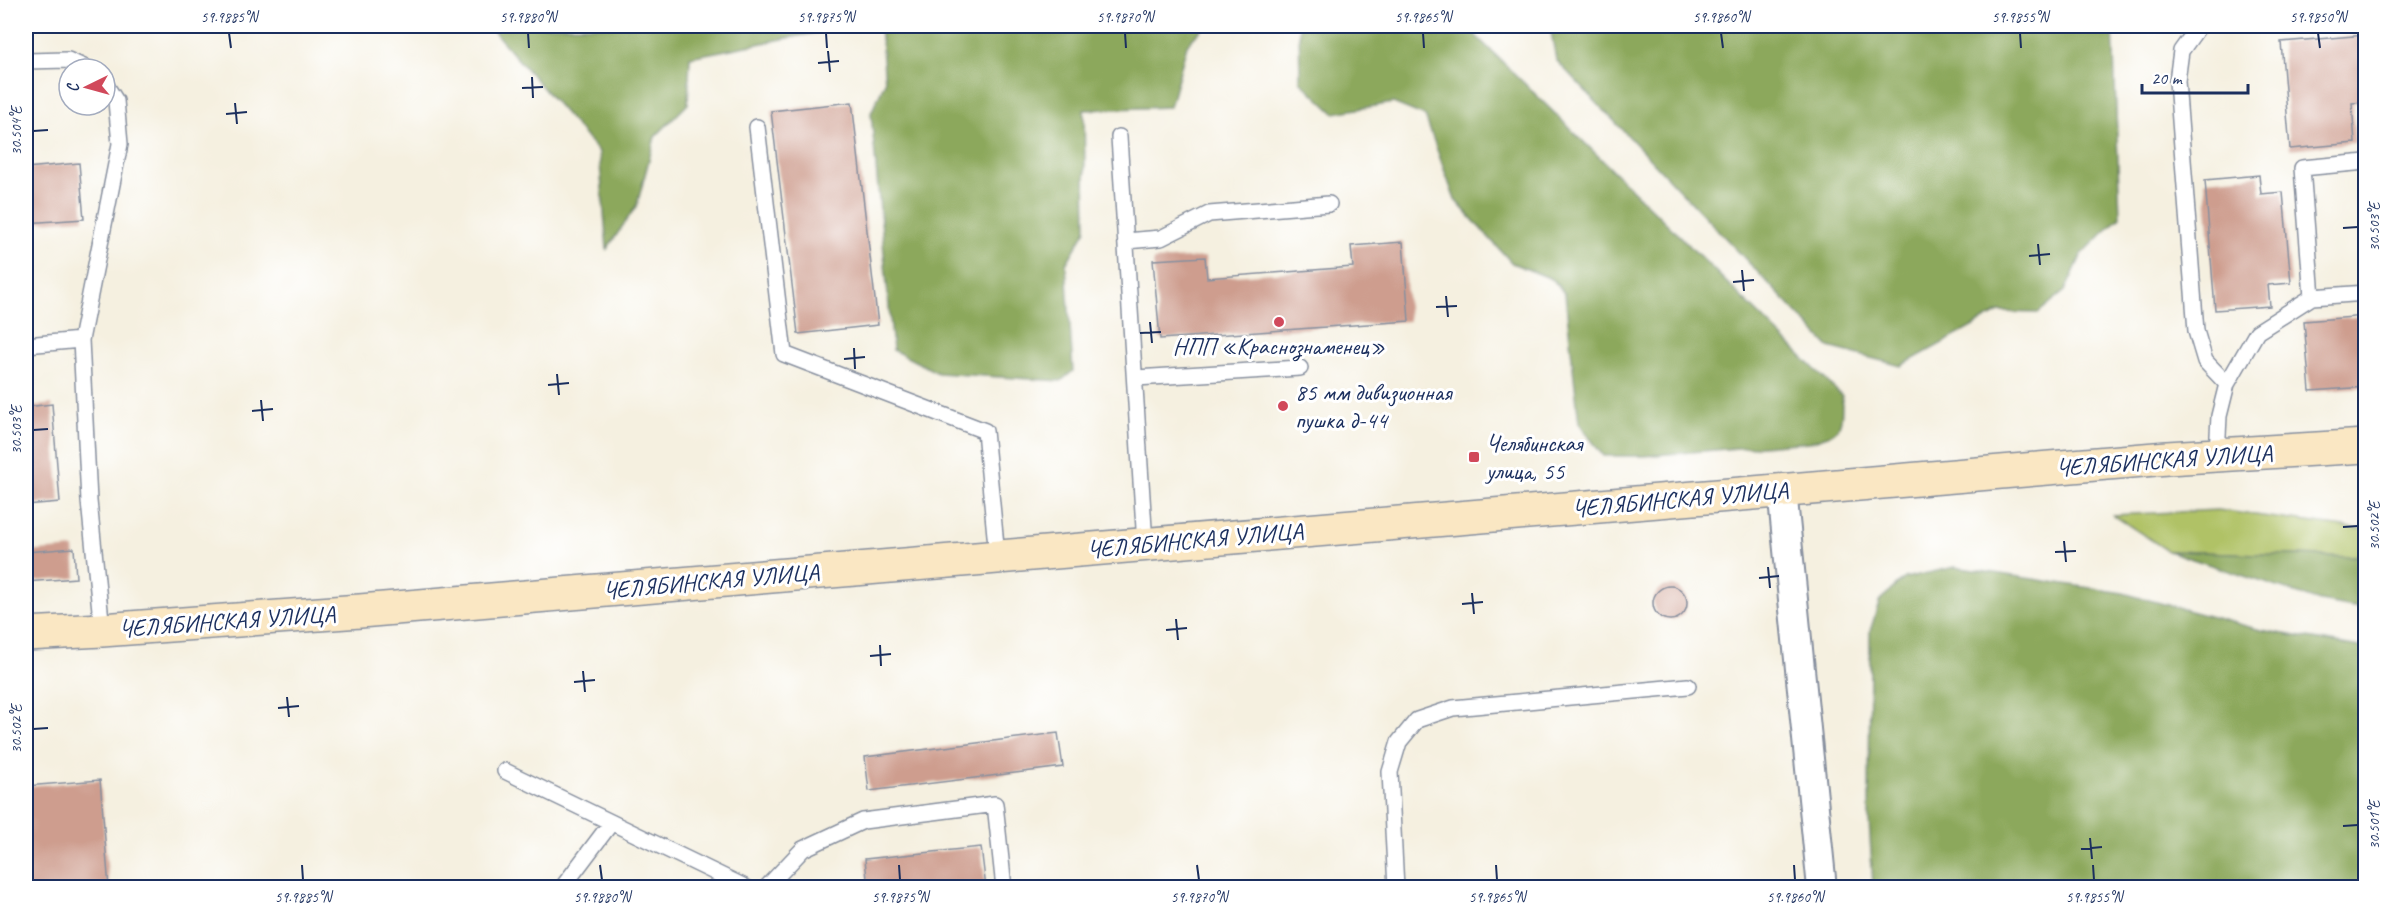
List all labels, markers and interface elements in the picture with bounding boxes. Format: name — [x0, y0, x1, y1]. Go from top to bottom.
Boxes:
text: 59.9885°N — [201, 8, 260, 27]
text: 59.9880°N — [500, 8, 559, 27]
text: 59.9875°N — [798, 8, 857, 27]
text: 59.9870°N — [1097, 8, 1156, 27]
text: 59.9865°N — [1395, 8, 1454, 27]
text: 59.9860°N — [1693, 8, 1752, 27]
text: 59.9855°N — [1992, 8, 2051, 27]
text: 59.9850°N — [2290, 8, 2349, 27]
north arrow — [57, 57, 117, 117]
scale bar — [2142, 57, 2248, 95]
text: 20 m — [2151, 67, 2184, 89]
text: С — [63, 81, 83, 93]
text: 30.504°E — [7, 104, 26, 155]
text: 30.503°E — [2365, 200, 2384, 251]
marker: НПП «Краснознаменец» — [1272, 315, 1286, 329]
place label: НПП «Краснознаменец» — [1173, 331, 1385, 362]
place label: 85 мм дивизионная пушка д-44 — [1295, 377, 1453, 435]
marker: 85 мм дивизионная пушка д-44 — [1276, 399, 1290, 413]
text: 30.503°E — [7, 403, 26, 454]
place label: Челябинская улица, 55 — [1484, 428, 1584, 486]
street label: ЧЕЛЯБИНСКАЯ УЛИЦА — [2055, 437, 2274, 483]
marker: Челябинская улица, 55 — [1467, 450, 1481, 464]
street label: ЧЕЛЯБИНСКАЯ УЛИЦА — [1571, 475, 1790, 523]
text: 30.502°E — [2365, 499, 2384, 550]
street label: ЧЕЛЯБИНСКАЯ УЛИЦА — [1086, 516, 1305, 564]
street label: ЧЕЛЯБИНСКАЯ УЛИЦА — [602, 557, 821, 605]
street label: ЧЕЛЯБИНСКАЯ УЛИЦА — [118, 598, 337, 644]
text: 30.502°E — [7, 702, 26, 753]
text: 30.501°E — [2365, 798, 2384, 849]
text: 59.9885°N — [275, 888, 334, 907]
text: 59.9880°N — [574, 888, 633, 907]
text: 59.9875°N — [872, 888, 931, 907]
text: 59.9870°N — [1171, 888, 1230, 907]
text: 59.9865°N — [1469, 888, 1528, 907]
text: 59.9860°N — [1767, 888, 1826, 907]
text: 59.9855°N — [2066, 888, 2125, 907]

